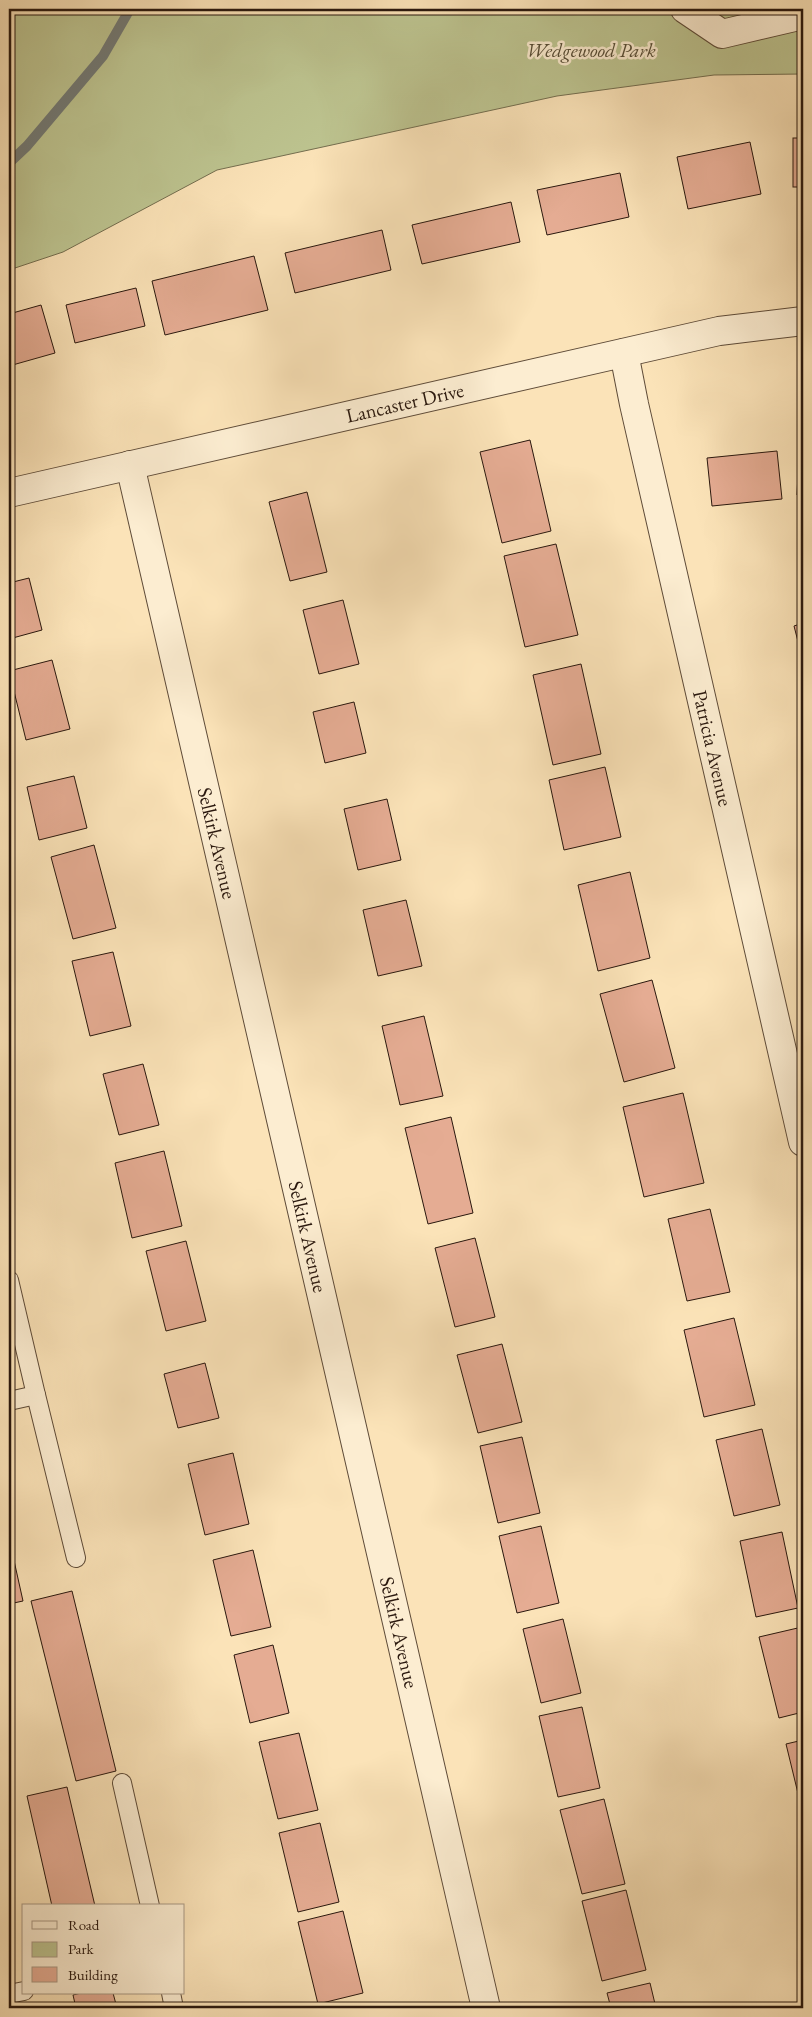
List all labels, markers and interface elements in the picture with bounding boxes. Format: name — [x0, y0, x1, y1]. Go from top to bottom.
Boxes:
park label: Wedgewood Park — [526, 37, 656, 63]
street label: Lancaster Drive — [343, 377, 466, 429]
street label: Patricia Avenue — [687, 688, 739, 809]
street label: Selkirk Avenue — [192, 785, 243, 902]
street label: Selkirk Avenue — [283, 1178, 334, 1295]
street label: Selkirk Avenue — [374, 1574, 425, 1691]
legend — [22, 1904, 185, 1994]
text: Road — [68, 1915, 100, 1934]
text: Park — [68, 1939, 95, 1958]
text: Building — [68, 1965, 118, 1984]

